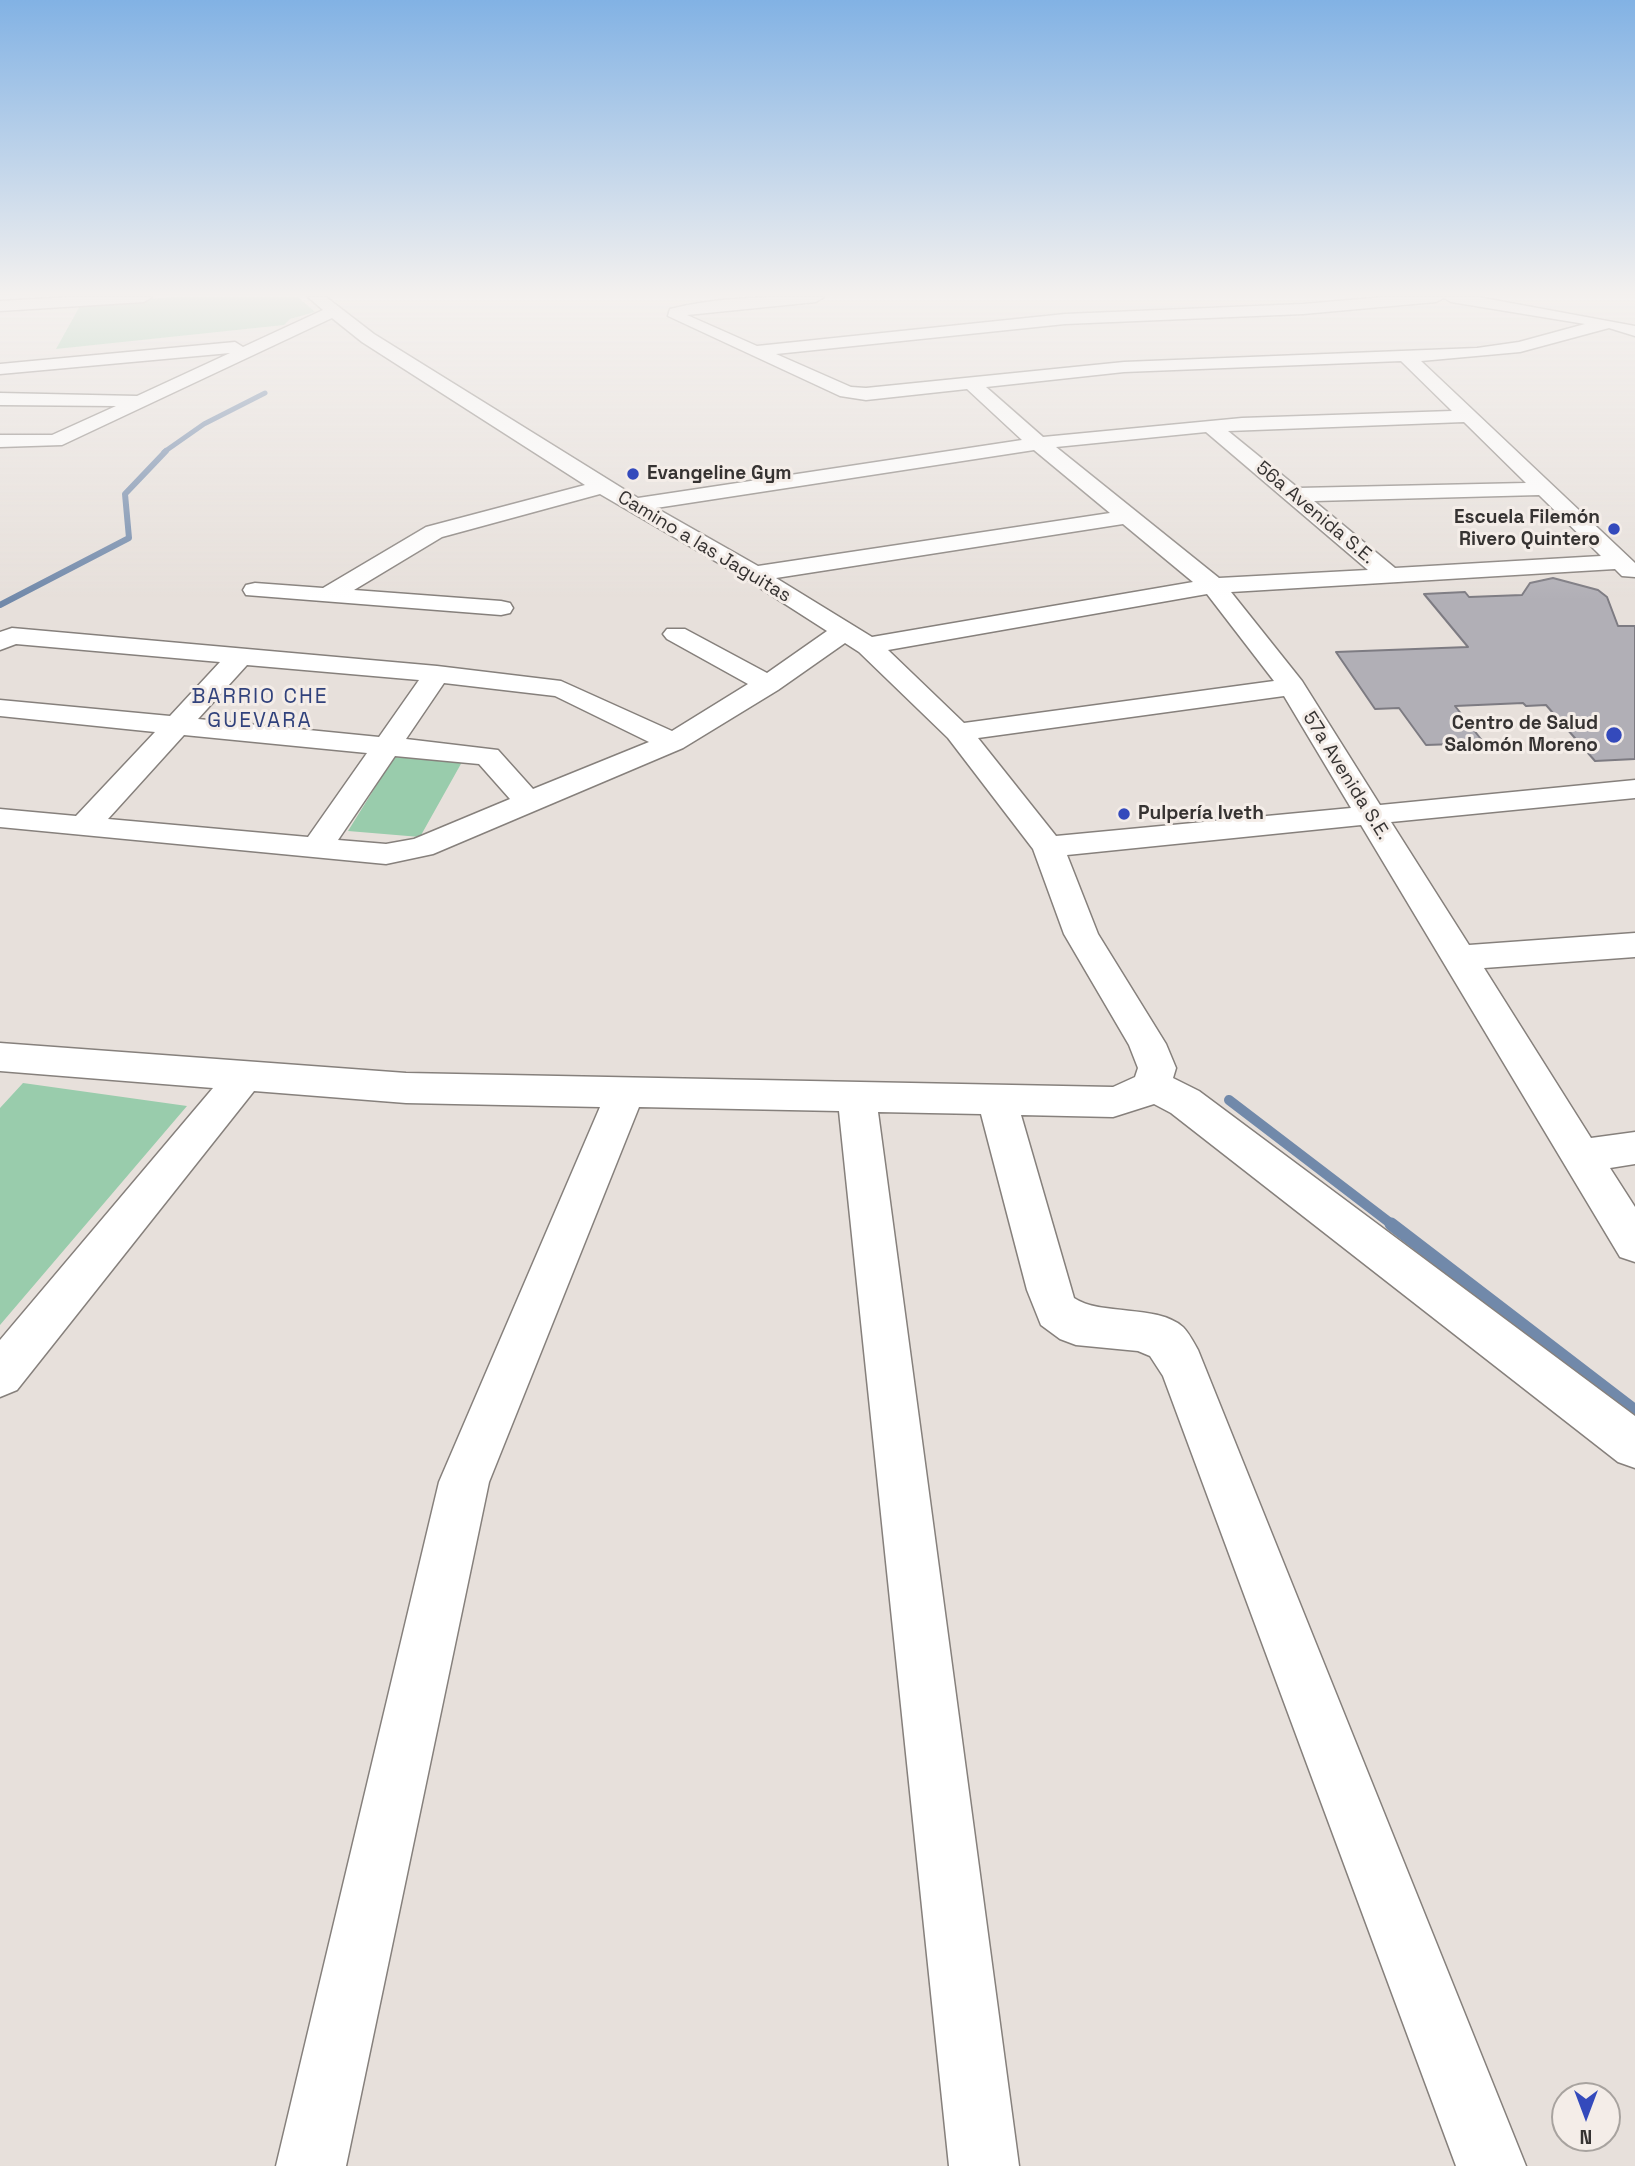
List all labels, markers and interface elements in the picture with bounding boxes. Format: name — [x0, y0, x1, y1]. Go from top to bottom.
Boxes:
street label: 56a Avenida S.E. — [1251, 457, 1379, 569]
place label: Evangeline Gym — [647, 463, 792, 485]
marker: Evangeline Gym — [625, 466, 641, 482]
street label: Camino a las Jaguitas — [613, 486, 795, 608]
place label: Escuela Filemón Rivero Quintero — [1454, 507, 1600, 551]
marker: Escuela Filemón Rivero Quintero — [1606, 521, 1622, 537]
district label: BARRIO CHE GUEVARA — [193, 684, 327, 734]
street label: 57a Avenida S.E. — [1297, 708, 1395, 844]
place label: Centro de Salud Salomón Moreno — [1445, 713, 1598, 757]
marker: Centro de Salud Salomón Moreno — [1604, 725, 1624, 745]
place label: Pulpería Iveth — [1138, 803, 1264, 825]
marker: Pulpería Iveth — [1116, 806, 1132, 822]
north arrow — [1551, 2082, 1621, 2152]
text: N — [1580, 2124, 1592, 2149]

